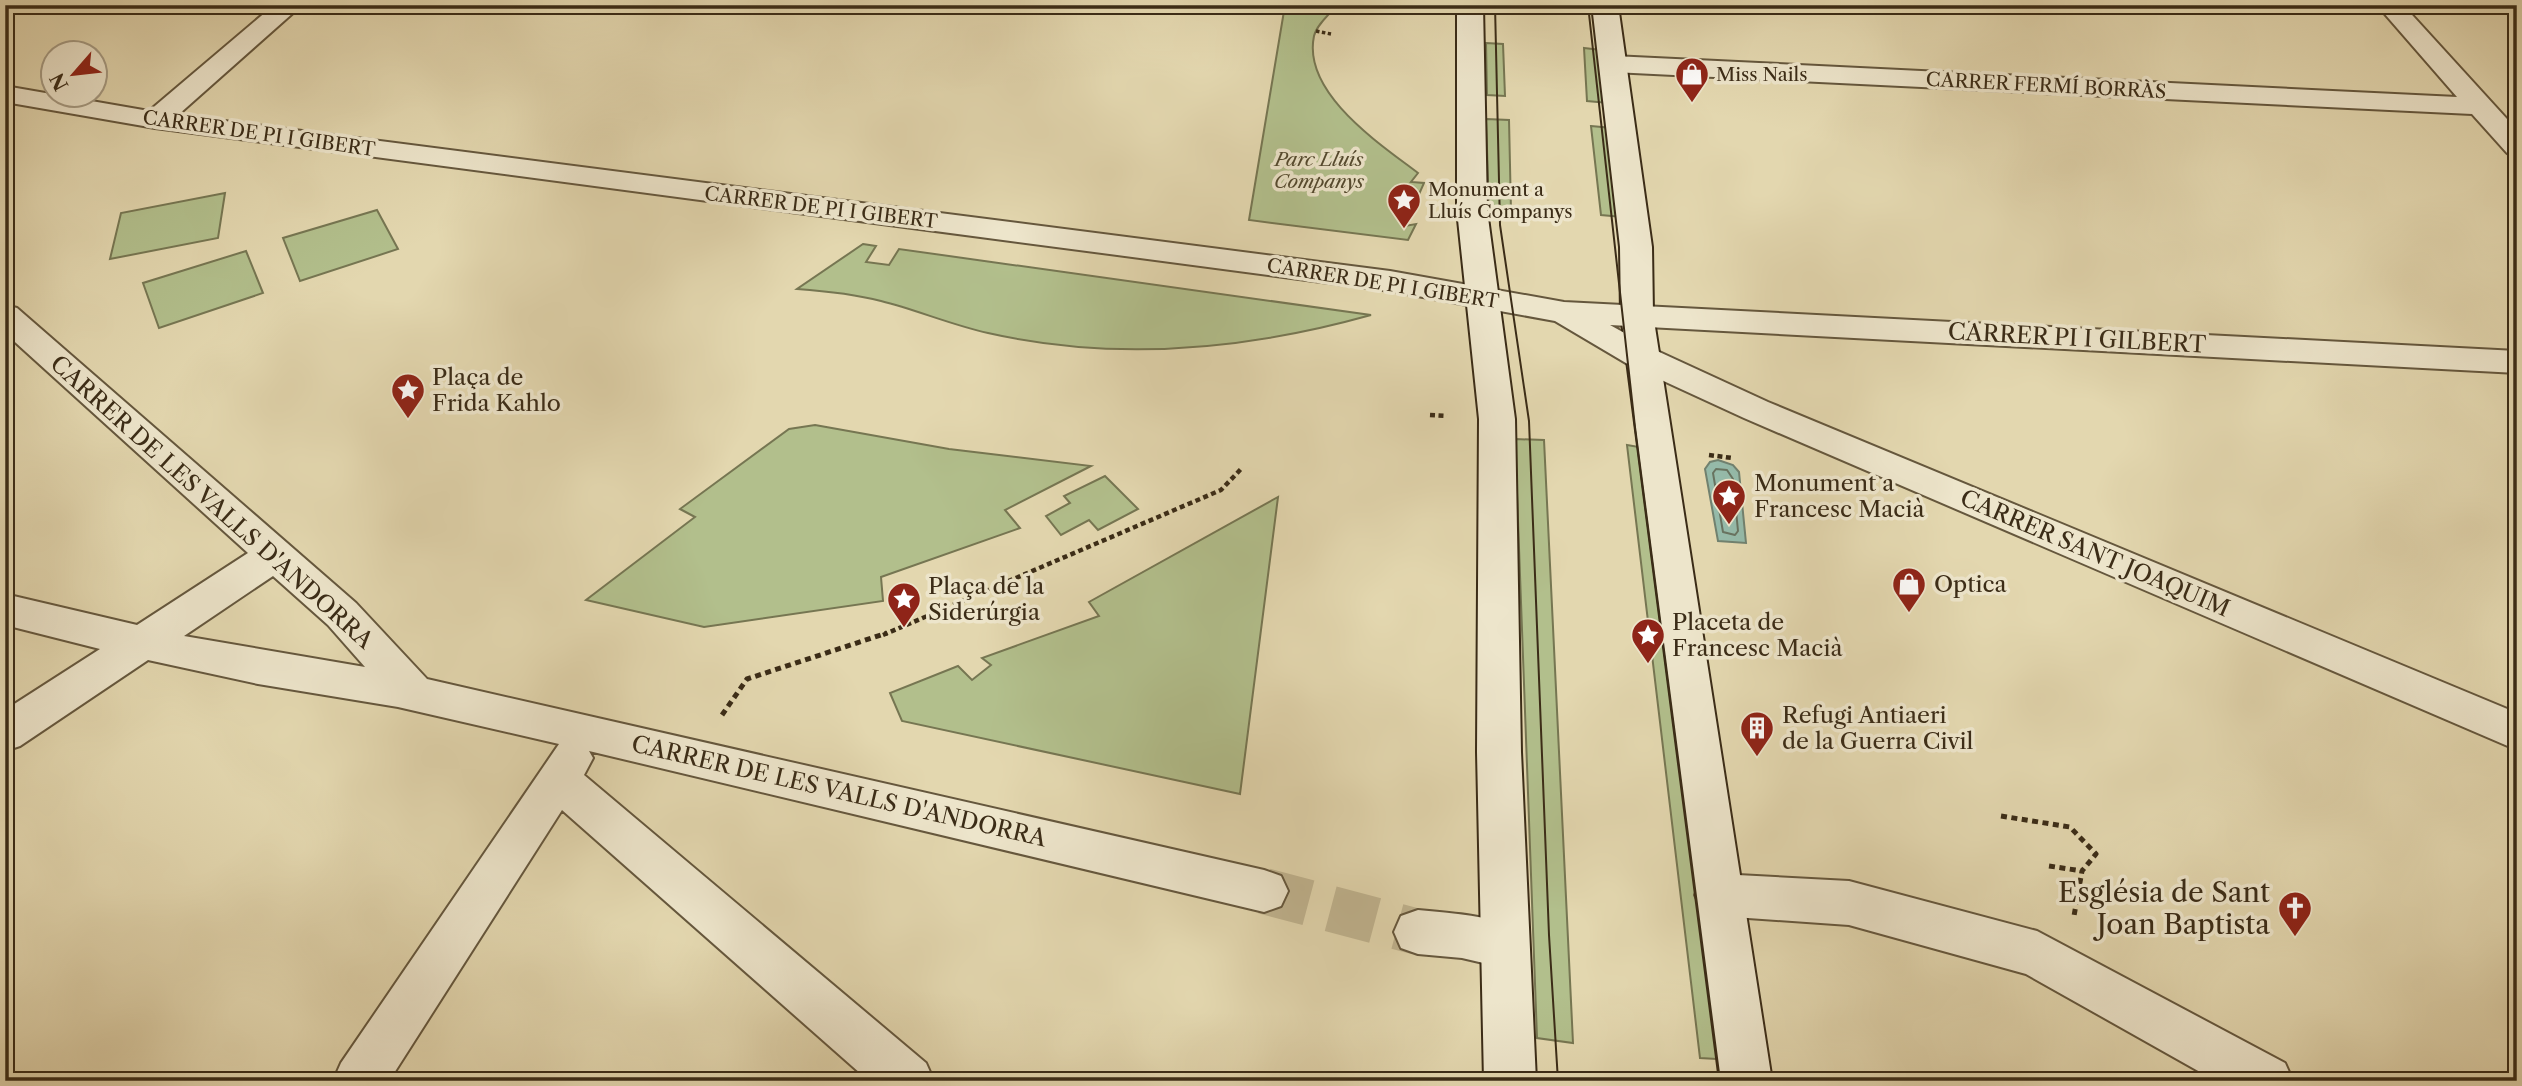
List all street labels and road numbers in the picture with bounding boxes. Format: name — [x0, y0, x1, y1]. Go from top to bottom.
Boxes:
street label: CARRER FERMÍ BORRÀS — [1925, 68, 2167, 103]
street label: CARRER DE PI I GIBERT — [141, 106, 377, 161]
street label: CARRER DE PI I GIBERT — [703, 182, 939, 233]
street label: CARRER DE PI I GIBERT — [1265, 254, 1501, 313]
street label: CARRER PI I GILBERT — [1947, 317, 2208, 359]
street label: CARRER DE LES VALLS D'ANDORRA — [45, 349, 380, 655]
street label: CARRER SANT JOAQUIM — [1956, 483, 2234, 623]
street label: CARRER DE LES VALLS D'ANDORRA — [629, 730, 1050, 853]

